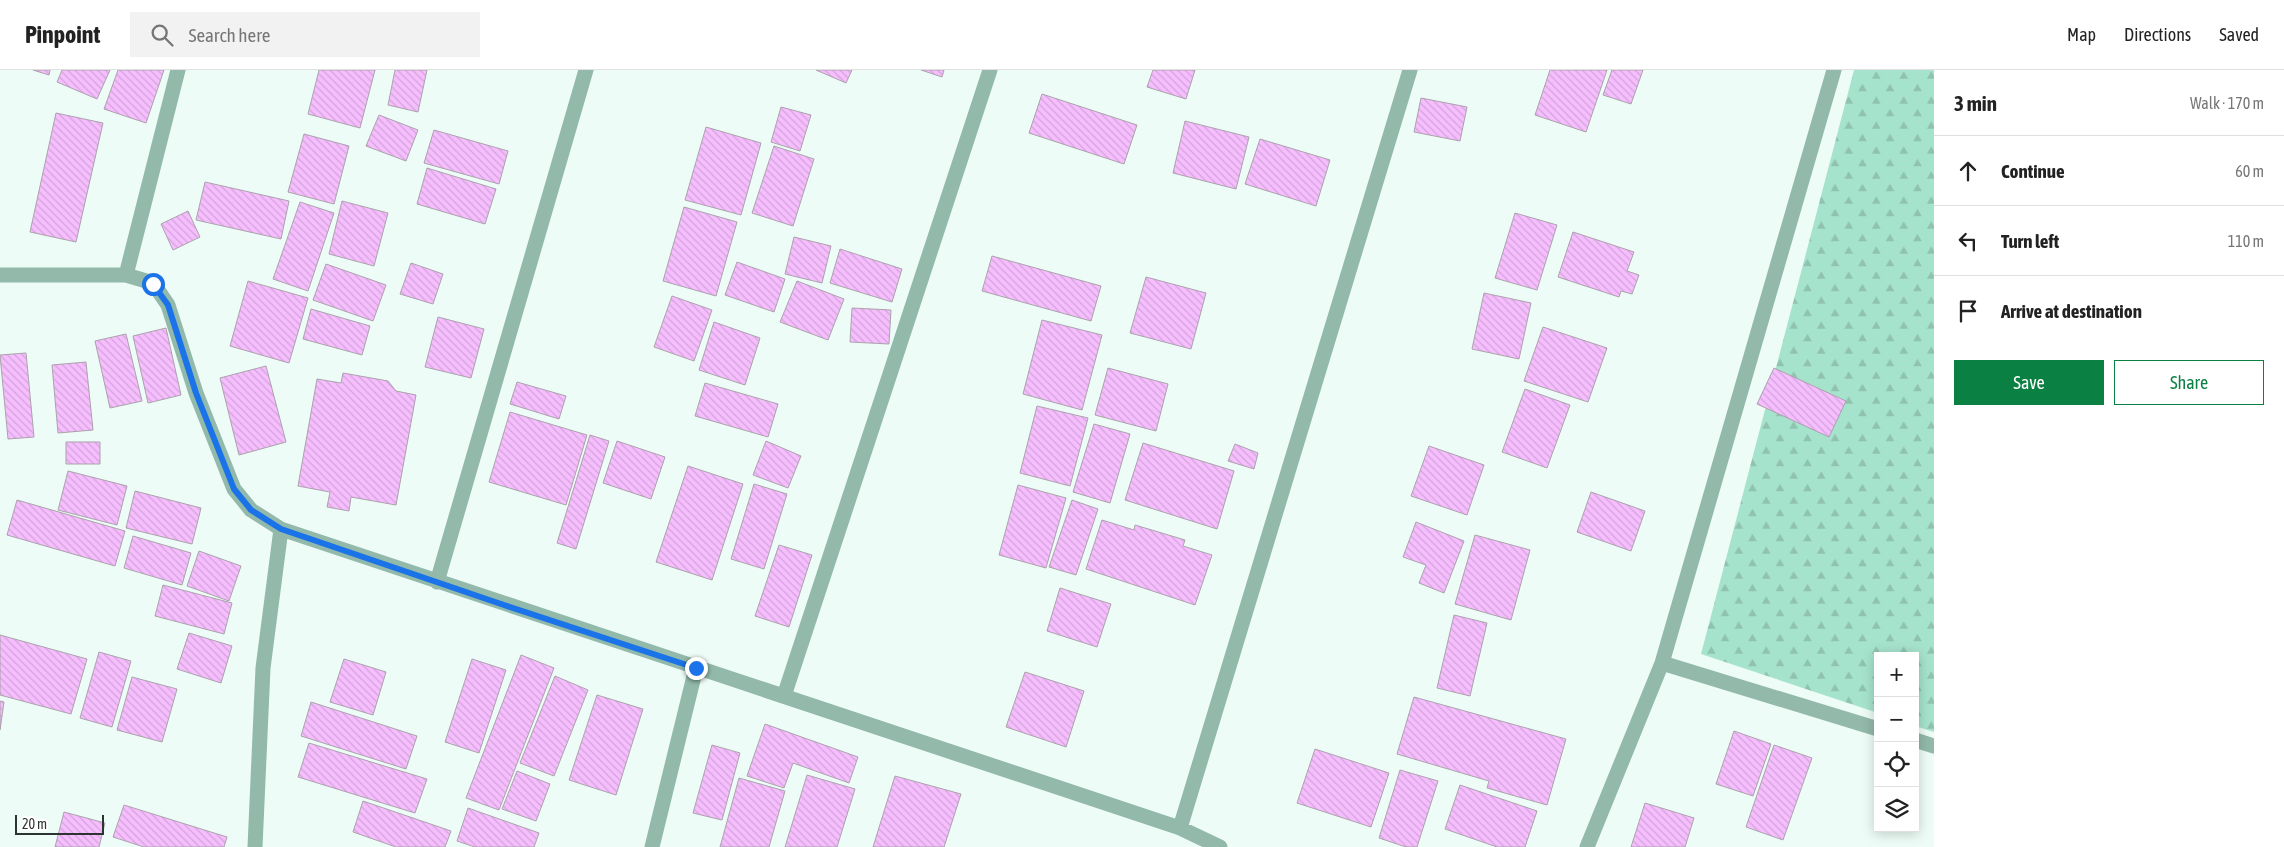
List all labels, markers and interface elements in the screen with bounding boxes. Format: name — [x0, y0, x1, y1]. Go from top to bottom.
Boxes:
search box — [130, 12, 480, 57]
text: Pinpoint — [25, 21, 100, 48]
icon: search — [148, 21, 176, 49]
text: Search here — [188, 24, 270, 46]
text: Map — [2067, 24, 2096, 45]
text: Directions — [2124, 24, 2191, 45]
text: Saved — [2219, 24, 2259, 45]
text: 3 min — [1954, 91, 1997, 115]
text: Walk · 170 m — [2190, 94, 2264, 112]
icon: ahead — [1954, 157, 1982, 185]
text: Continue — [2001, 160, 2065, 182]
text: 60 m — [2235, 162, 2264, 180]
icon: left — [1954, 227, 1982, 255]
text: Turn left — [2001, 230, 2059, 252]
text: 110 m — [2228, 232, 2264, 250]
route start — [142, 273, 165, 296]
icon: arrive — [1954, 297, 1982, 325]
text: Arrive at destination — [2001, 300, 2142, 322]
button: Save — [1954, 360, 2104, 405]
button: Share — [2114, 360, 2264, 405]
map controls — [1874, 652, 1919, 832]
button: + — [1874, 652, 1919, 697]
route end — [685, 657, 708, 680]
button: − — [1874, 697, 1919, 742]
button: locate — [1874, 742, 1919, 787]
button: layers — [1874, 787, 1919, 832]
scale bar — [15, 812, 104, 835]
text: 20 m — [22, 816, 47, 832]

